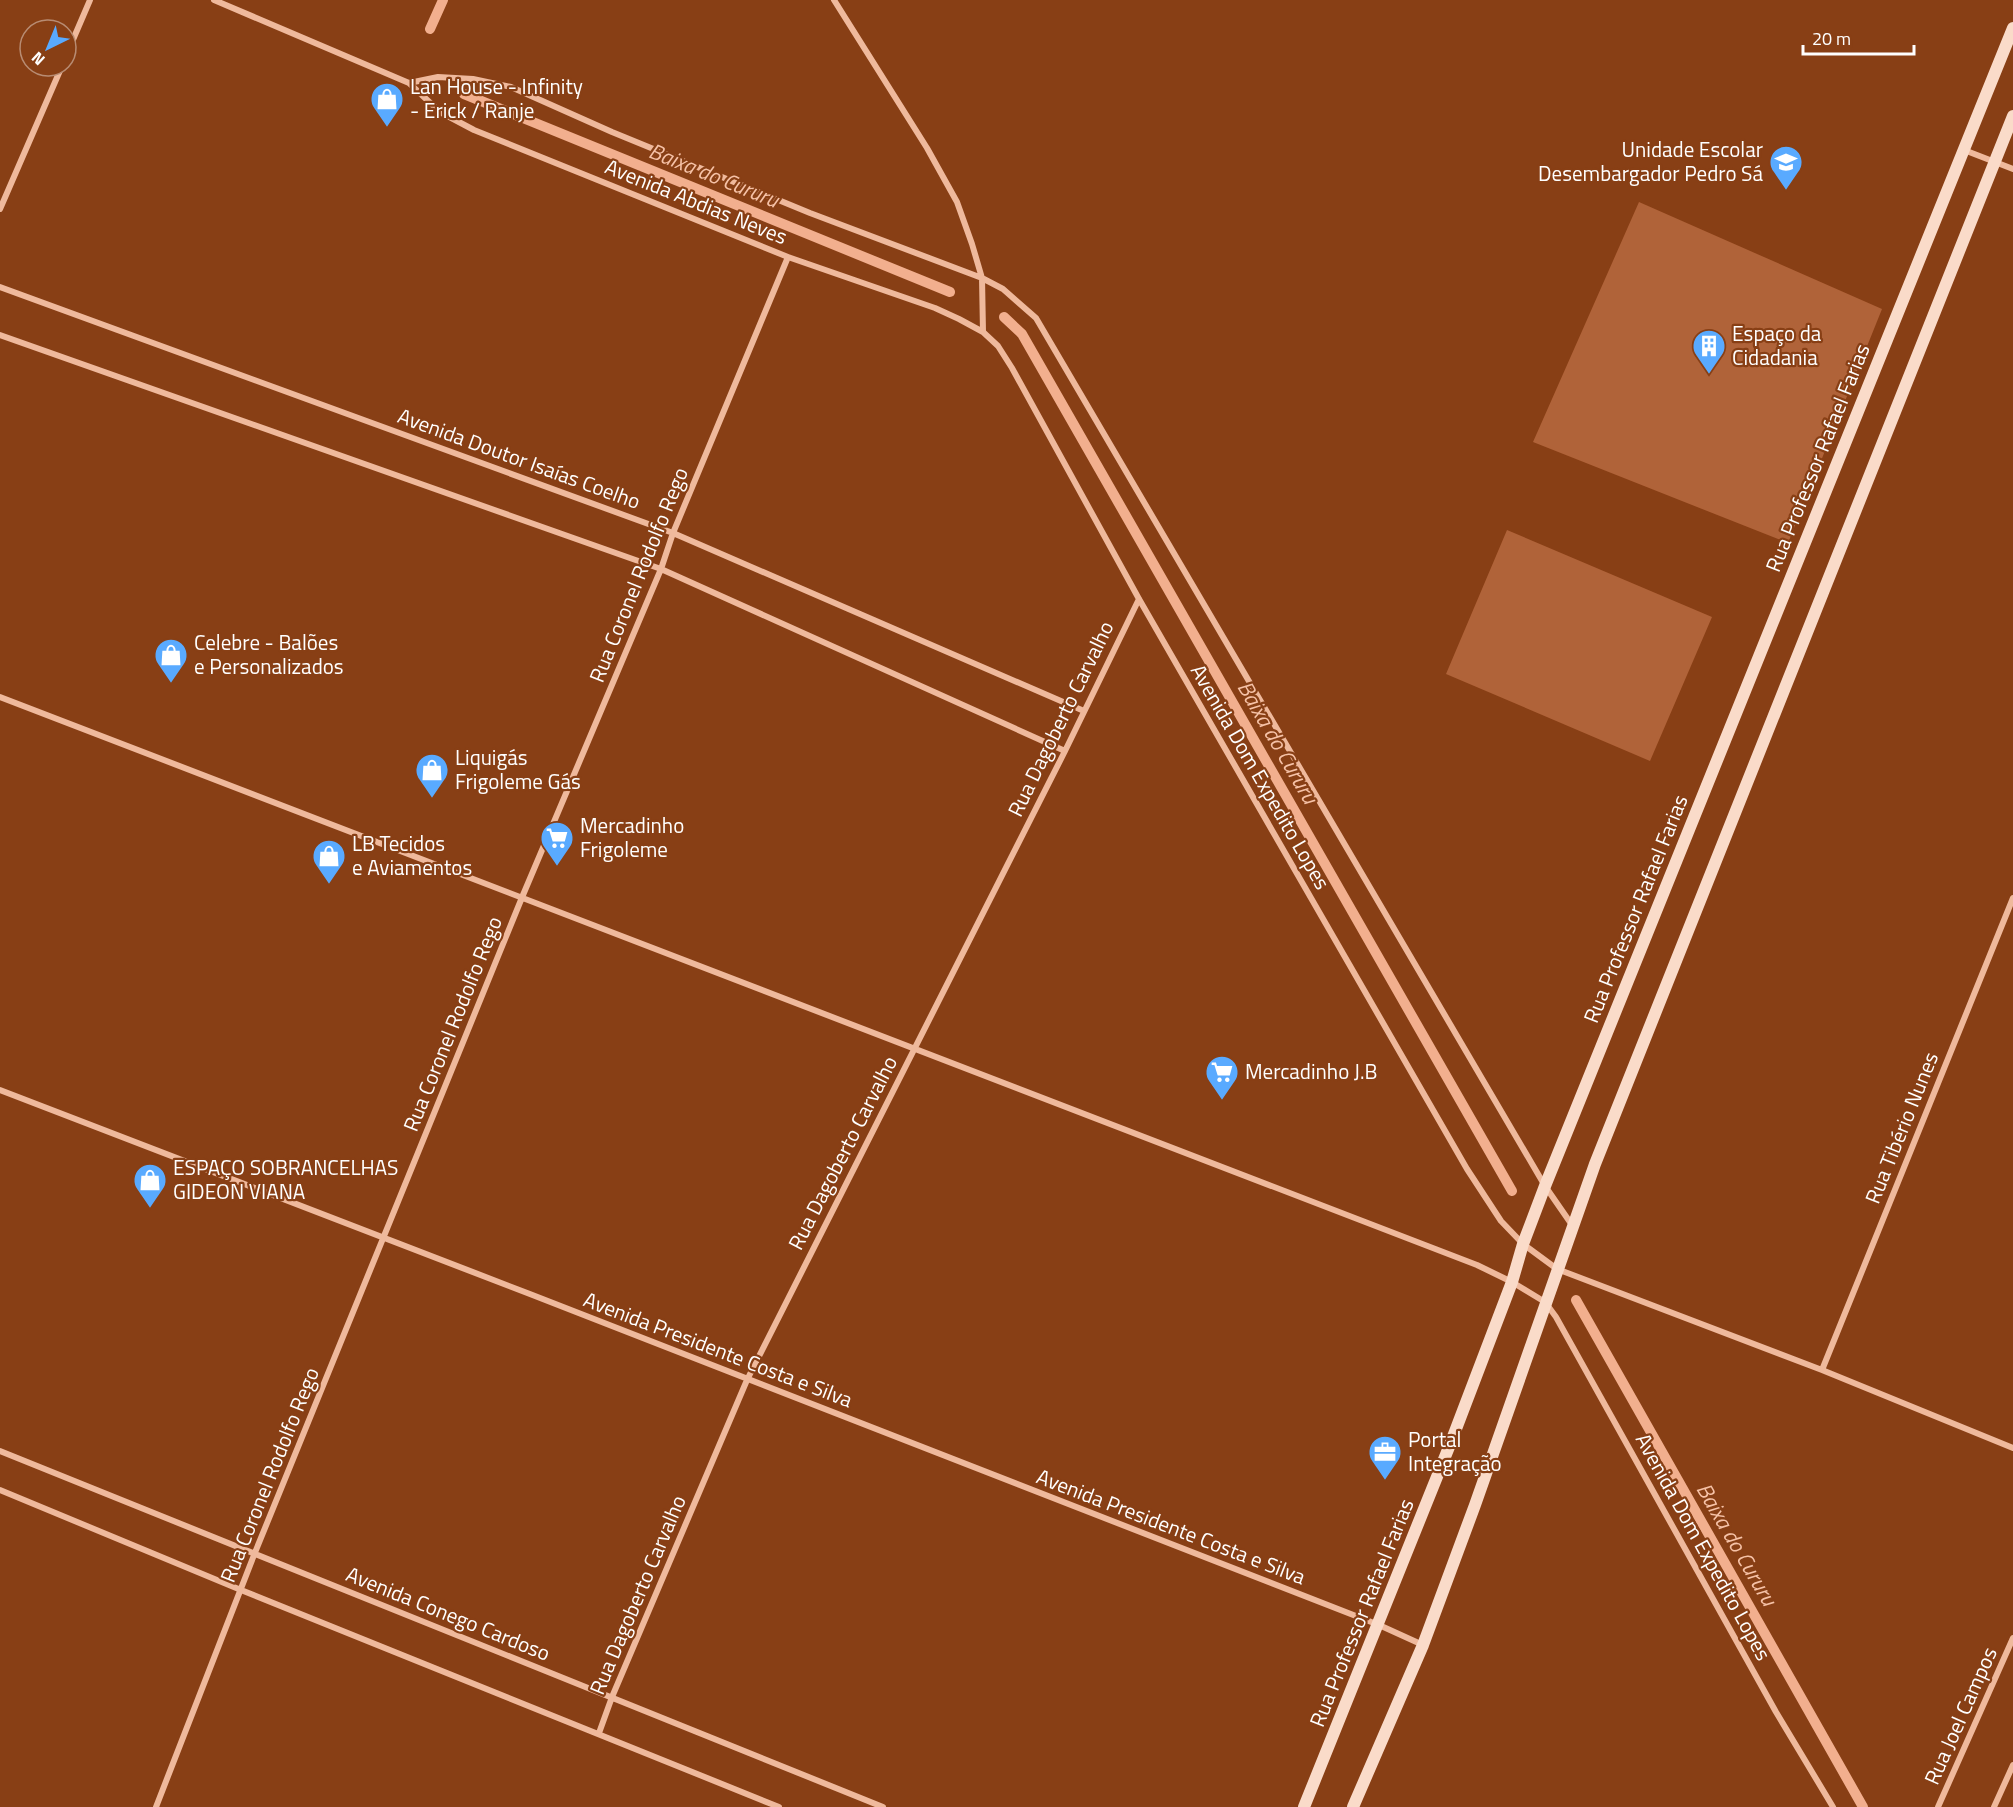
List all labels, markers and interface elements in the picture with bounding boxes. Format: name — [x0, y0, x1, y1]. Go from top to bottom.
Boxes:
north arrow — [18, 18, 78, 78]
scale bar — [1803, 18, 1914, 56]
text: 20 m — [1812, 25, 1851, 52]
text: N — [26, 46, 50, 72]
place label: Lan House - Infinity - Erick / Ranje — [410, 70, 583, 126]
shop icon: Lan House - Infinity - Erick / Ranje — [369, 81, 405, 128]
place label: Unidade Escolar Desembargador Pedro Sá — [1538, 133, 1763, 189]
water label: Baixa do Cururu — [644, 134, 786, 217]
school or university icon: Unidade Escolar Desembargador Pedro Sá — [1768, 144, 1804, 191]
street label: Avenida Abdias Neves — [601, 150, 792, 252]
place label: Espaço da Cidadania — [1732, 317, 1822, 373]
building icon: Espaço da Cidadania — [1691, 328, 1727, 375]
street label: Rua Professor Rafael Farias — [1757, 339, 1878, 577]
street label: Avenida Doutor Isaías Coelho — [394, 399, 645, 517]
street label: Rua Coronel Rodolfo Rego — [580, 462, 696, 687]
street label: Rua Dagoberto Carvalho — [999, 615, 1121, 822]
place label: Celebre - Balões e Personalizados — [194, 626, 344, 682]
shop icon: Celebre - Balões e Personalizados — [153, 637, 189, 684]
street label: Avenida Dom Expedito Lopes — [1183, 658, 1339, 895]
water label: Baixa do Cururu — [1229, 674, 1328, 812]
place label: Liquigás Frigoleme Gás — [455, 741, 581, 797]
shop icon: Liquigás Frigoleme Gás — [414, 752, 450, 799]
street label: Rua Professor Rafael Farias — [1575, 790, 1696, 1028]
place label: Mercadinho Frigoleme — [580, 809, 684, 865]
supermarket icon: Mercadinho Frigoleme — [539, 820, 575, 867]
place label: LB Tecidos e Aviamentos — [352, 827, 472, 883]
shop icon: LB Tecidos e Aviamentos — [311, 838, 347, 885]
street label: Rua Coronel Rodolfo Rego — [394, 911, 510, 1136]
street label: Rua Tibério Nunes — [1856, 1047, 1946, 1208]
street label: Rua Dagoberto Carvalho — [779, 1050, 905, 1255]
supermarket icon: Mercadinho J.B — [1204, 1054, 1240, 1101]
place label: Mercadinho J.B — [1245, 1055, 1377, 1087]
place label: ESPAÇO SOBRANCELHAS GIDEON VIANA — [173, 1151, 398, 1207]
shop icon: ESPAÇO SOBRANCELHAS GIDEON VIANA — [132, 1162, 168, 1209]
street label: Avenida Presidente Costa e Silva — [579, 1283, 858, 1415]
street label: Rua Coronel Rodolfo Rego — [211, 1362, 327, 1587]
place label: Portal Integração — [1408, 1423, 1502, 1479]
street label: Avenida Dom Expedito Lopes — [1628, 1427, 1780, 1666]
office icon: Portal Integração — [1367, 1434, 1403, 1481]
street label: Avenida Presidente Costa e Silva — [1032, 1460, 1311, 1592]
water label: Baixa do Cururu — [1688, 1476, 1787, 1614]
street label: Rua Dagoberto Carvalho — [581, 1490, 694, 1699]
street label: Rua Professor Rafael Farias — [1301, 1494, 1422, 1732]
street label: Avenida Conego Cardoso — [342, 1558, 555, 1669]
street label: Rua Joel Campos — [1915, 1642, 2005, 1790]

